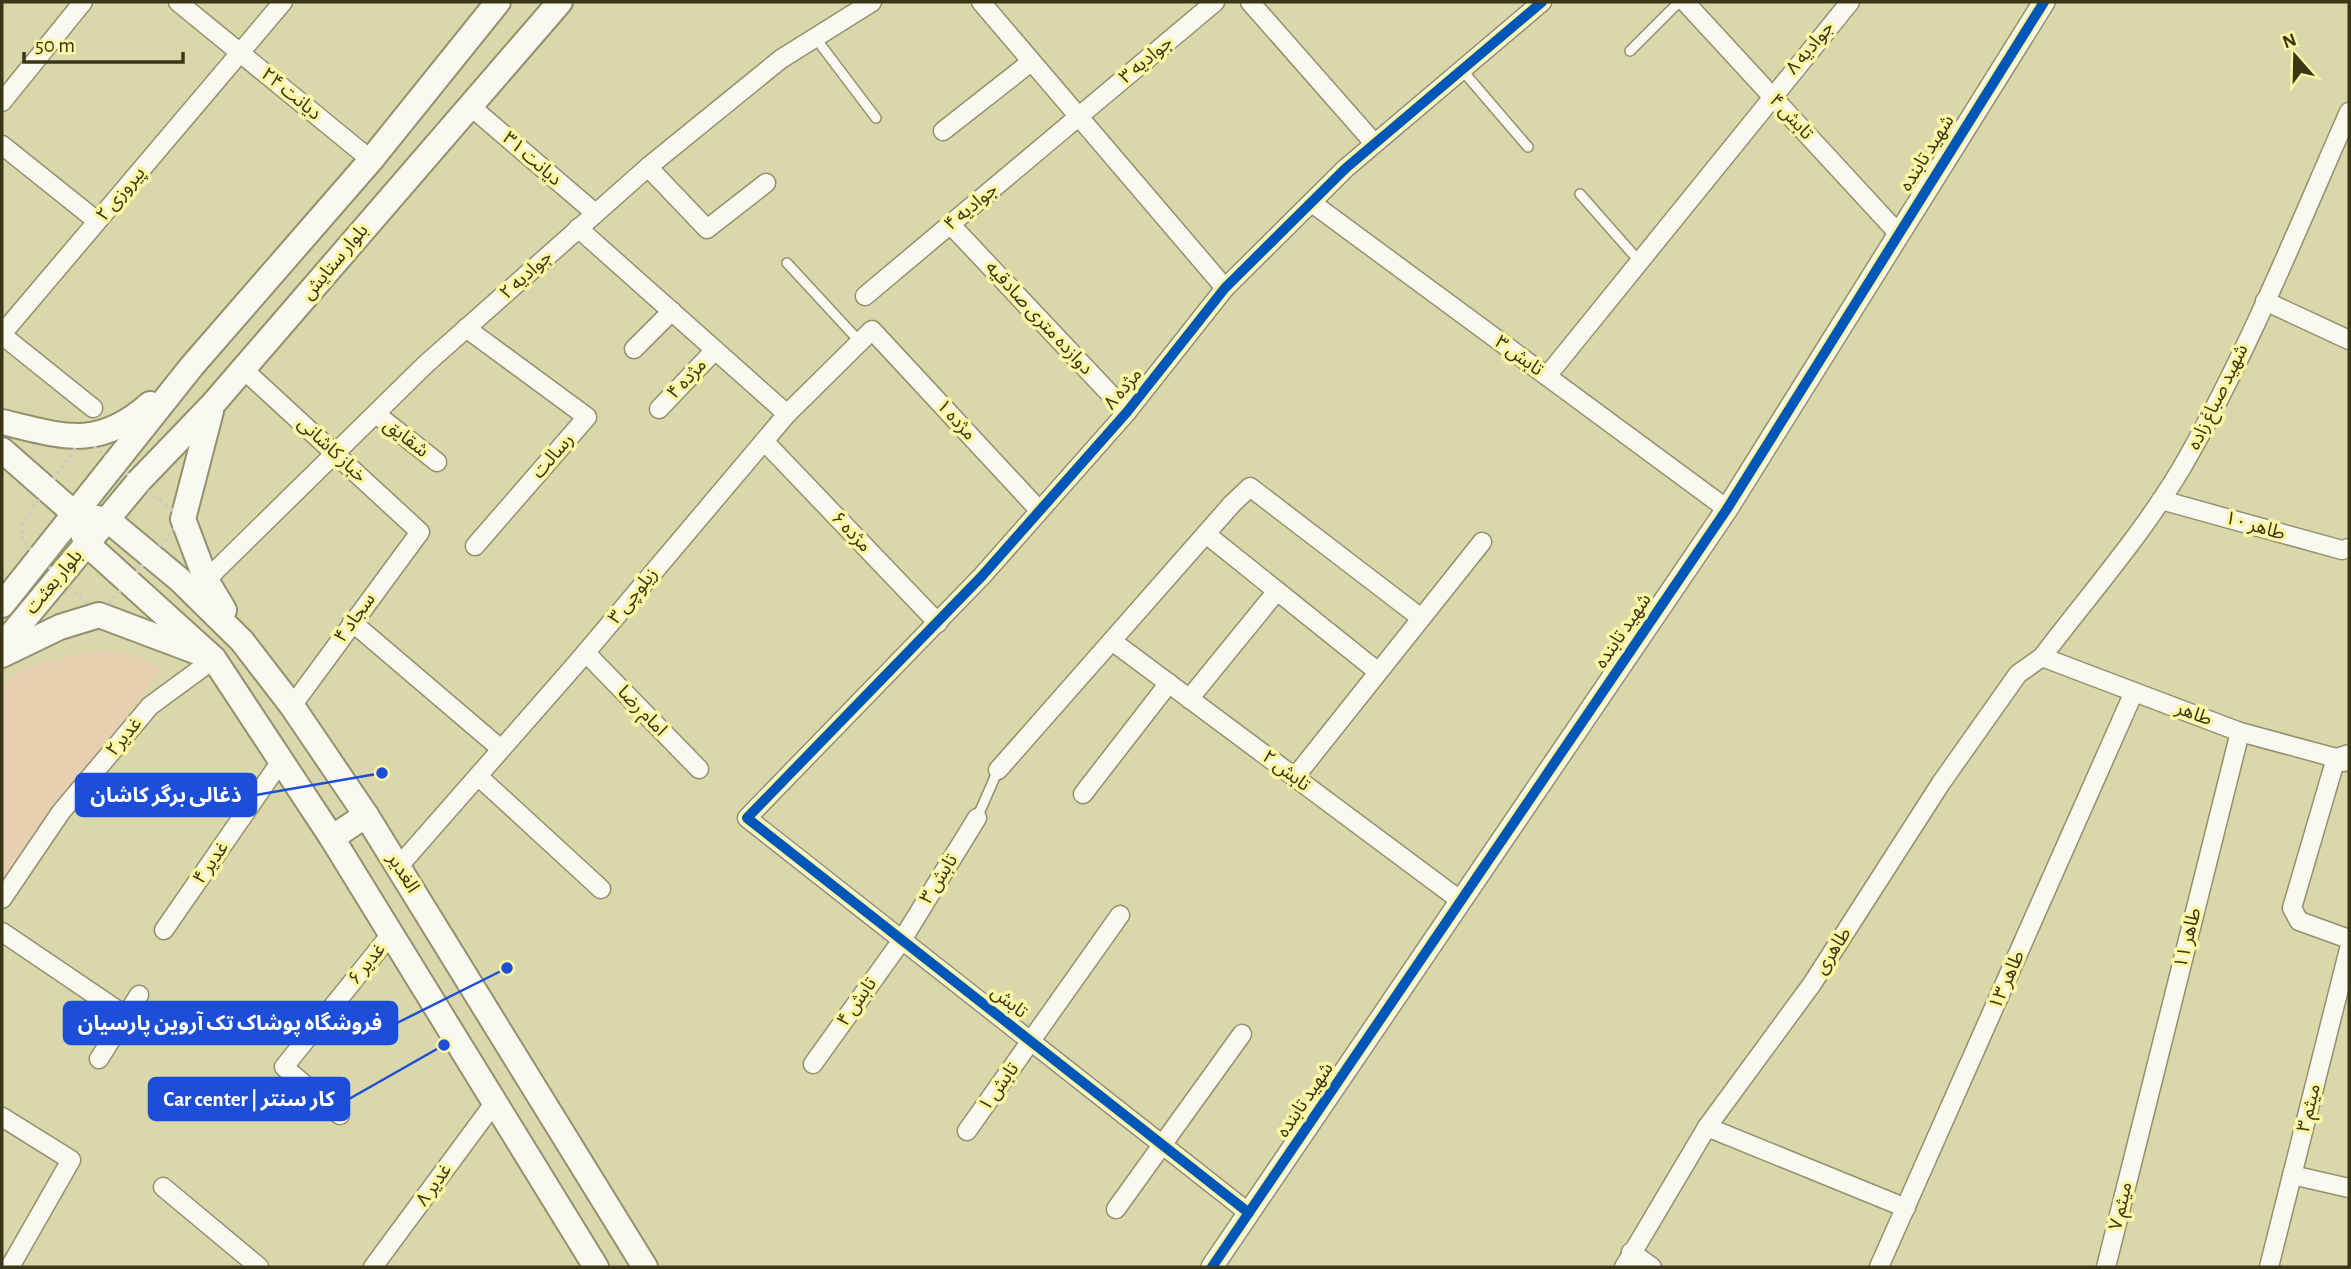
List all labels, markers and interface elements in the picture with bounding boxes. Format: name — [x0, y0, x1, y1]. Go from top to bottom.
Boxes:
street label: جوادیه ۸ — [1783, 18, 1838, 79]
scale bar — [24, 21, 184, 65]
north arrow — [2260, 21, 2330, 91]
text: N — [2280, 30, 2299, 53]
street label: جوادیه ۳ — [1116, 33, 1177, 88]
text: 50 m — [35, 35, 75, 56]
street label: دیانت ۲۴ — [257, 64, 325, 124]
street label: تابش ۴ — [1765, 91, 1817, 144]
street label: شهید تابنده — [1896, 112, 1958, 194]
street label: دیانت ۳۱ — [499, 129, 565, 190]
street label: پیروزی ۲ — [93, 163, 151, 226]
street label: جوادیه ۴ — [941, 180, 1002, 235]
street label: بلوار ستایش — [298, 221, 373, 304]
street label: جوادیه ۲ — [496, 247, 556, 304]
street label: دوازده متری صادقیه — [981, 258, 1096, 379]
street label: تابش ۳ — [1491, 332, 1547, 380]
street label: شهید صباغ زاده — [2184, 341, 2254, 454]
street label: مژده ۴ — [664, 355, 711, 403]
street label: مژده ۸ — [1100, 365, 1146, 414]
street label: مژده ۱ — [932, 396, 979, 445]
street label: خباز کاشانی — [293, 414, 370, 487]
street label: شقایق — [379, 415, 432, 462]
street label: رسالت — [529, 430, 578, 483]
street label: مژده ۶ — [827, 508, 874, 556]
street label: طاهر ۱۰ — [2222, 508, 2287, 545]
street label: بلوار بعثت — [22, 546, 87, 618]
street label: زیلوچی ۳ — [605, 564, 663, 629]
street label: سجاد ۴ — [331, 590, 379, 646]
street label: شهید تابنده — [1591, 590, 1655, 672]
street label: امام رضا — [611, 682, 670, 742]
street label: طاهر — [2172, 698, 2215, 730]
street label: غدیر۲ — [103, 714, 146, 761]
street label: تابش ۲ — [1258, 747, 1313, 796]
callout: ذغالی برگر کاشان — [76, 774, 256, 816]
text: ذغالی برگر کاشان — [90, 783, 242, 807]
street label: غدیر ۴ — [190, 838, 233, 888]
street label: الغدیر — [382, 849, 422, 897]
street label: تابش ۳ — [917, 851, 962, 908]
street label: طاهر ۱۱ — [2171, 906, 2206, 970]
street label: طاهری — [1811, 924, 1856, 978]
street label: غدیر ۶ — [345, 940, 390, 989]
street label: طاهر ۱۳ — [1986, 948, 2029, 1012]
street label: تابش ۴ — [834, 974, 881, 1030]
street label: تابش — [987, 982, 1031, 1023]
callout: فروشگاه پوشاک تک آروین پارسیان — [64, 1002, 397, 1044]
text: فروشگاه پوشاک تک آروین پارسیان — [78, 1011, 382, 1037]
street label: تابش ۱ — [975, 1059, 1023, 1115]
street label: شهید تابنده — [1273, 1059, 1337, 1141]
callout: Car center | کار سنتر — [149, 1078, 349, 1120]
street label: میثم ۳ — [2294, 1082, 2328, 1135]
text: Car center | کار سنتر — [163, 1089, 335, 1112]
street label: غدیر ۸ — [413, 1160, 456, 1210]
street label: میثم ۷ — [2106, 1180, 2140, 1233]

